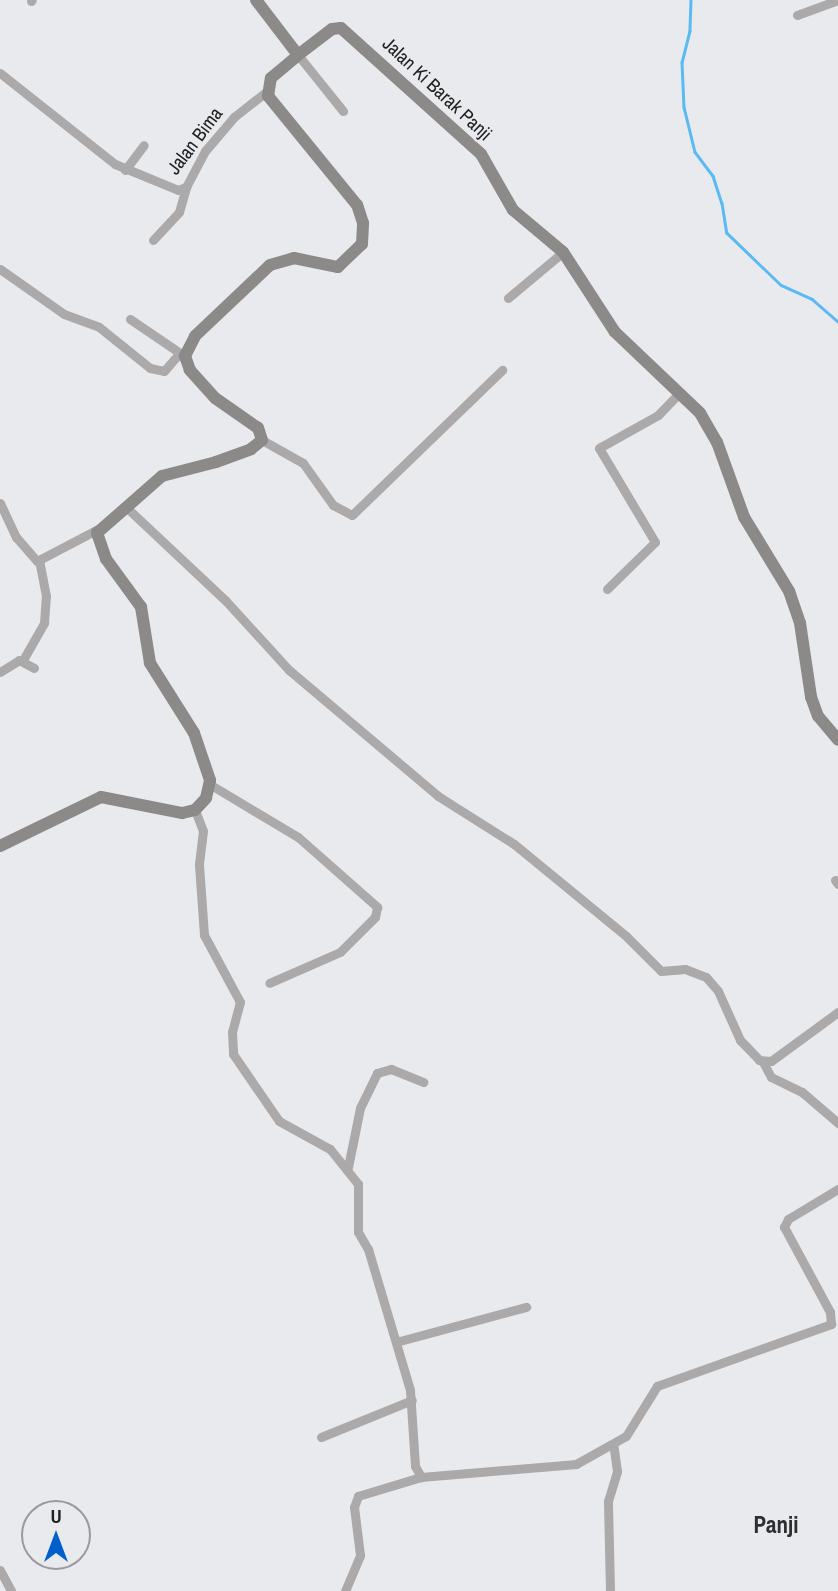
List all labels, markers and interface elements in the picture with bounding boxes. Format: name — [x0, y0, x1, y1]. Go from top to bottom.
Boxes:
street label: Jalan Ki Barak Panji — [378, 33, 496, 145]
street label: Jalan Bima — [162, 103, 228, 179]
north arrow — [21, 1500, 91, 1570]
text: U — [50, 1503, 62, 1529]
district label: Panji — [753, 1511, 799, 1539]

